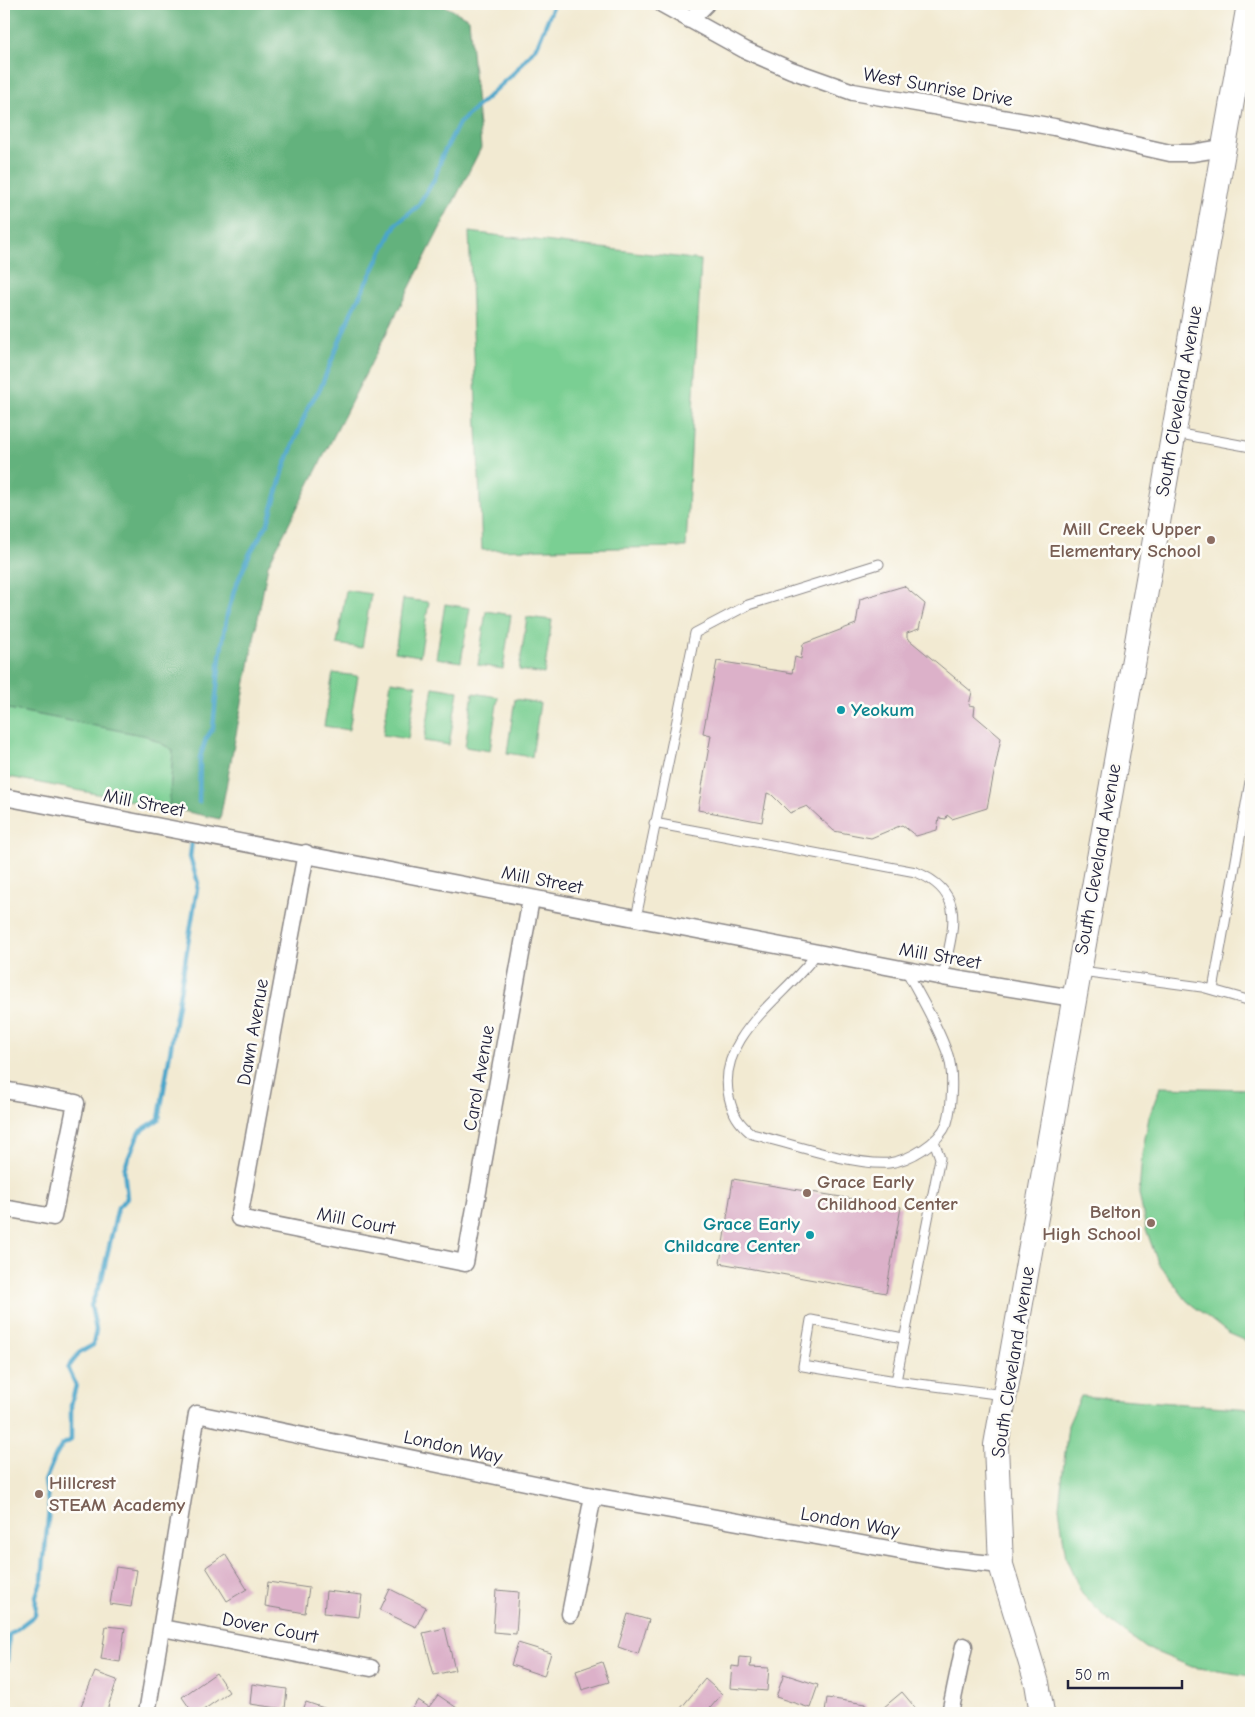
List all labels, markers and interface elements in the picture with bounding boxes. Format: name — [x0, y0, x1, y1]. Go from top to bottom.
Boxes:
street label: West Sunrise Drive — [861, 63, 1015, 111]
street label: South Cleveland Avenue — [1151, 304, 1207, 498]
place label: Mill Creek Upper Elementary School — [1049, 518, 1201, 562]
marker: Mill Creek Upper Elementary School — [1205, 534, 1217, 546]
place label: Yeokum — [851, 699, 914, 721]
marker: Yeokum — [835, 704, 847, 716]
street label: South Cleveland Avenue — [1070, 762, 1126, 956]
street label: Mill Street — [101, 784, 187, 822]
street label: Mill Street — [499, 861, 585, 899]
street label: Mill Street — [897, 938, 983, 974]
street label: Dawn Avenue — [233, 977, 273, 1087]
street label: Carol Avenue — [459, 1023, 499, 1133]
place label: Grace Early Childhood Center — [817, 1171, 958, 1215]
marker: Grace Early Childhood Center — [801, 1187, 813, 1199]
place label: Belton High School — [1042, 1201, 1141, 1245]
street label: Mill Court — [315, 1203, 398, 1239]
place label: Grace Early Childcare Center — [664, 1213, 800, 1257]
marker: Belton High School — [1145, 1217, 1157, 1229]
marker: Grace Early Childcare Center — [804, 1229, 816, 1241]
street label: South Cleveland Avenue — [987, 1265, 1039, 1459]
street label: London Way — [402, 1426, 505, 1468]
place label: Hillcrest STEAM Academy — [49, 1472, 186, 1516]
marker: Hillcrest STEAM Academy — [33, 1488, 45, 1500]
street label: London Way — [799, 1502, 902, 1542]
street label: Dover Court — [220, 1608, 320, 1648]
scale bar — [1068, 1657, 1181, 1689]
text: 50 m — [1075, 1666, 1110, 1684]

